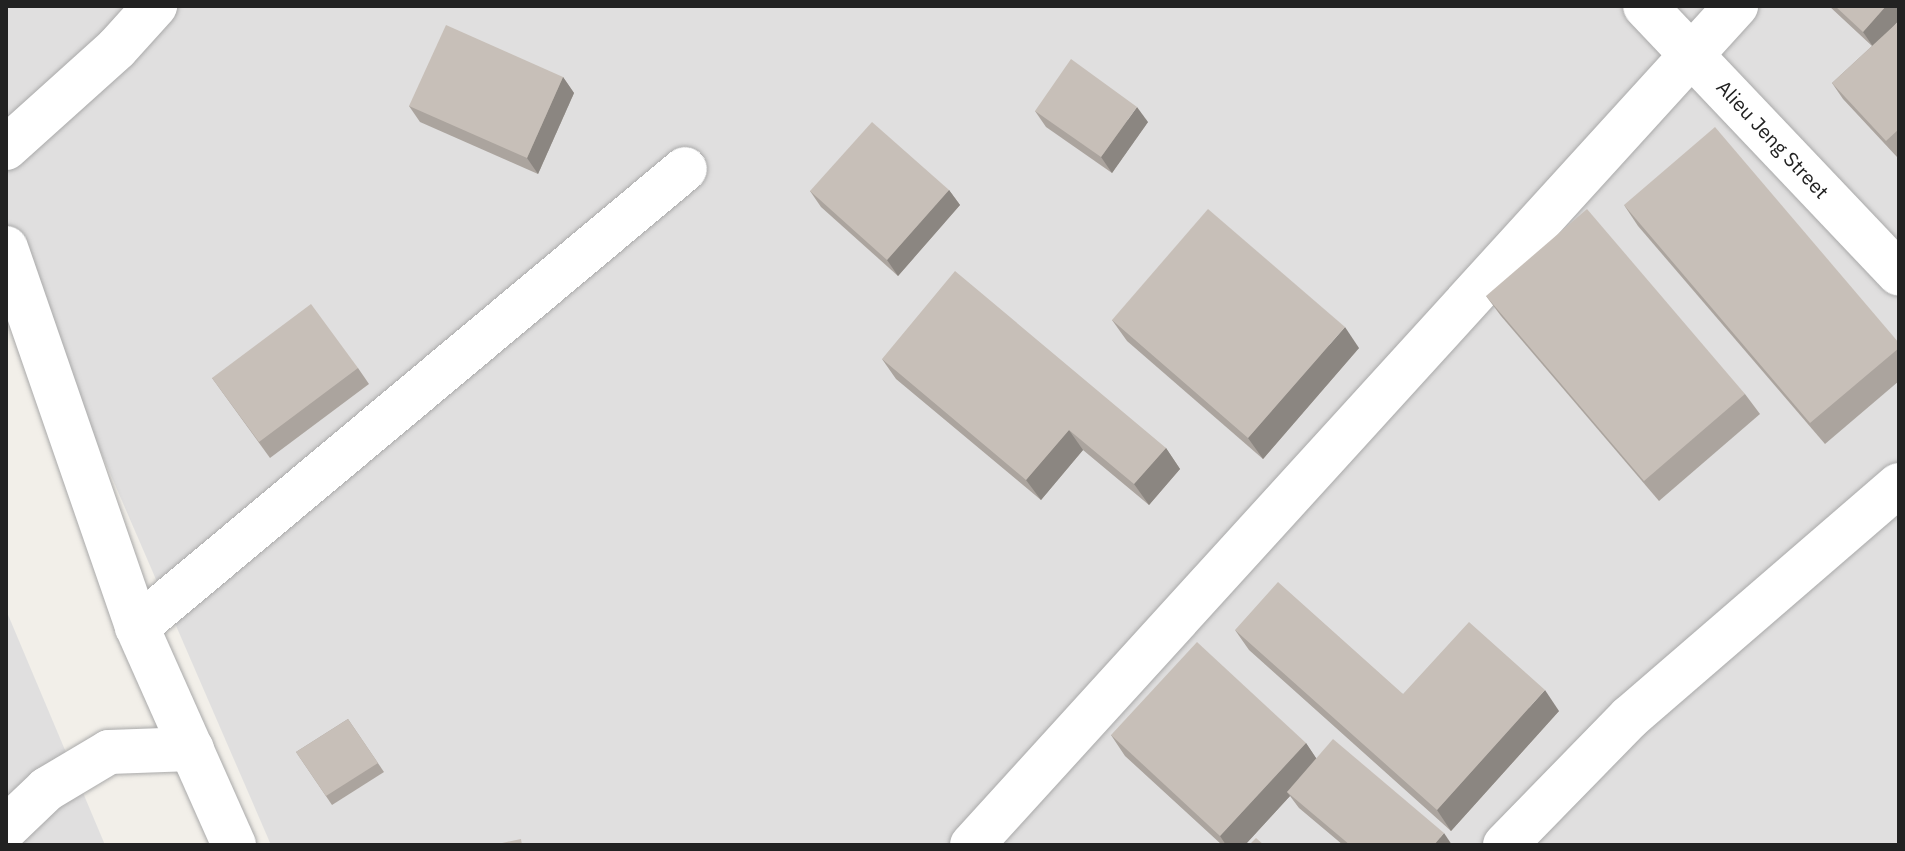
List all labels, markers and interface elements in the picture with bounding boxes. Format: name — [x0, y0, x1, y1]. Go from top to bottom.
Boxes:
street label: Alieu Jeng Street — [1712, 75, 1834, 203]

